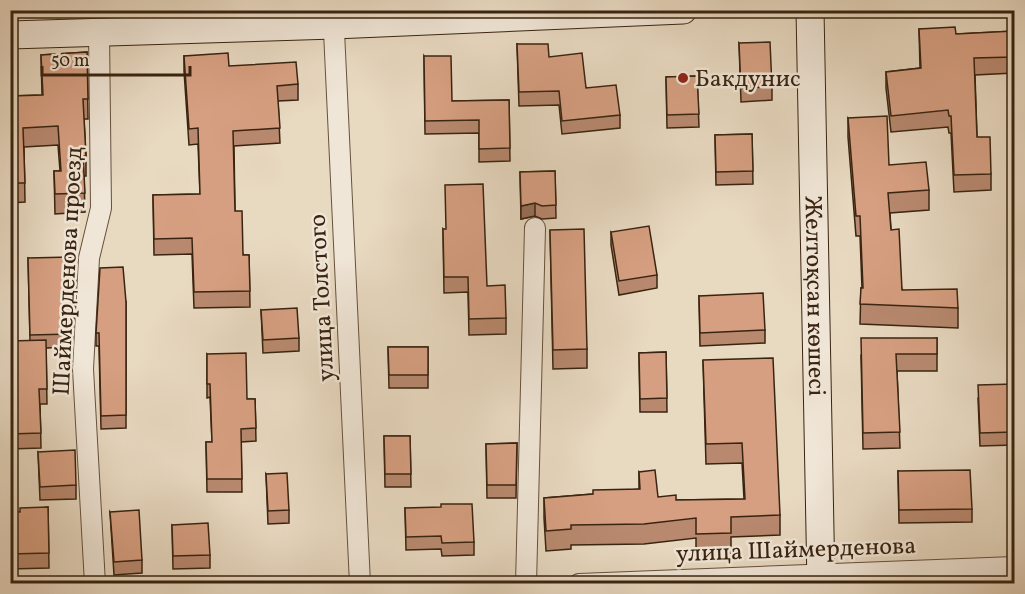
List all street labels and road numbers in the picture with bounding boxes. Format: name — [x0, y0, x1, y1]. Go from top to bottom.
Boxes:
street label: Шаймерденова проезд — [45, 145, 93, 397]
street label: Желтоқсан көшесі — [795, 195, 832, 397]
street label: улица Толстого — [302, 213, 344, 383]
street label: улица Шаймерденова — [675, 530, 917, 572]

